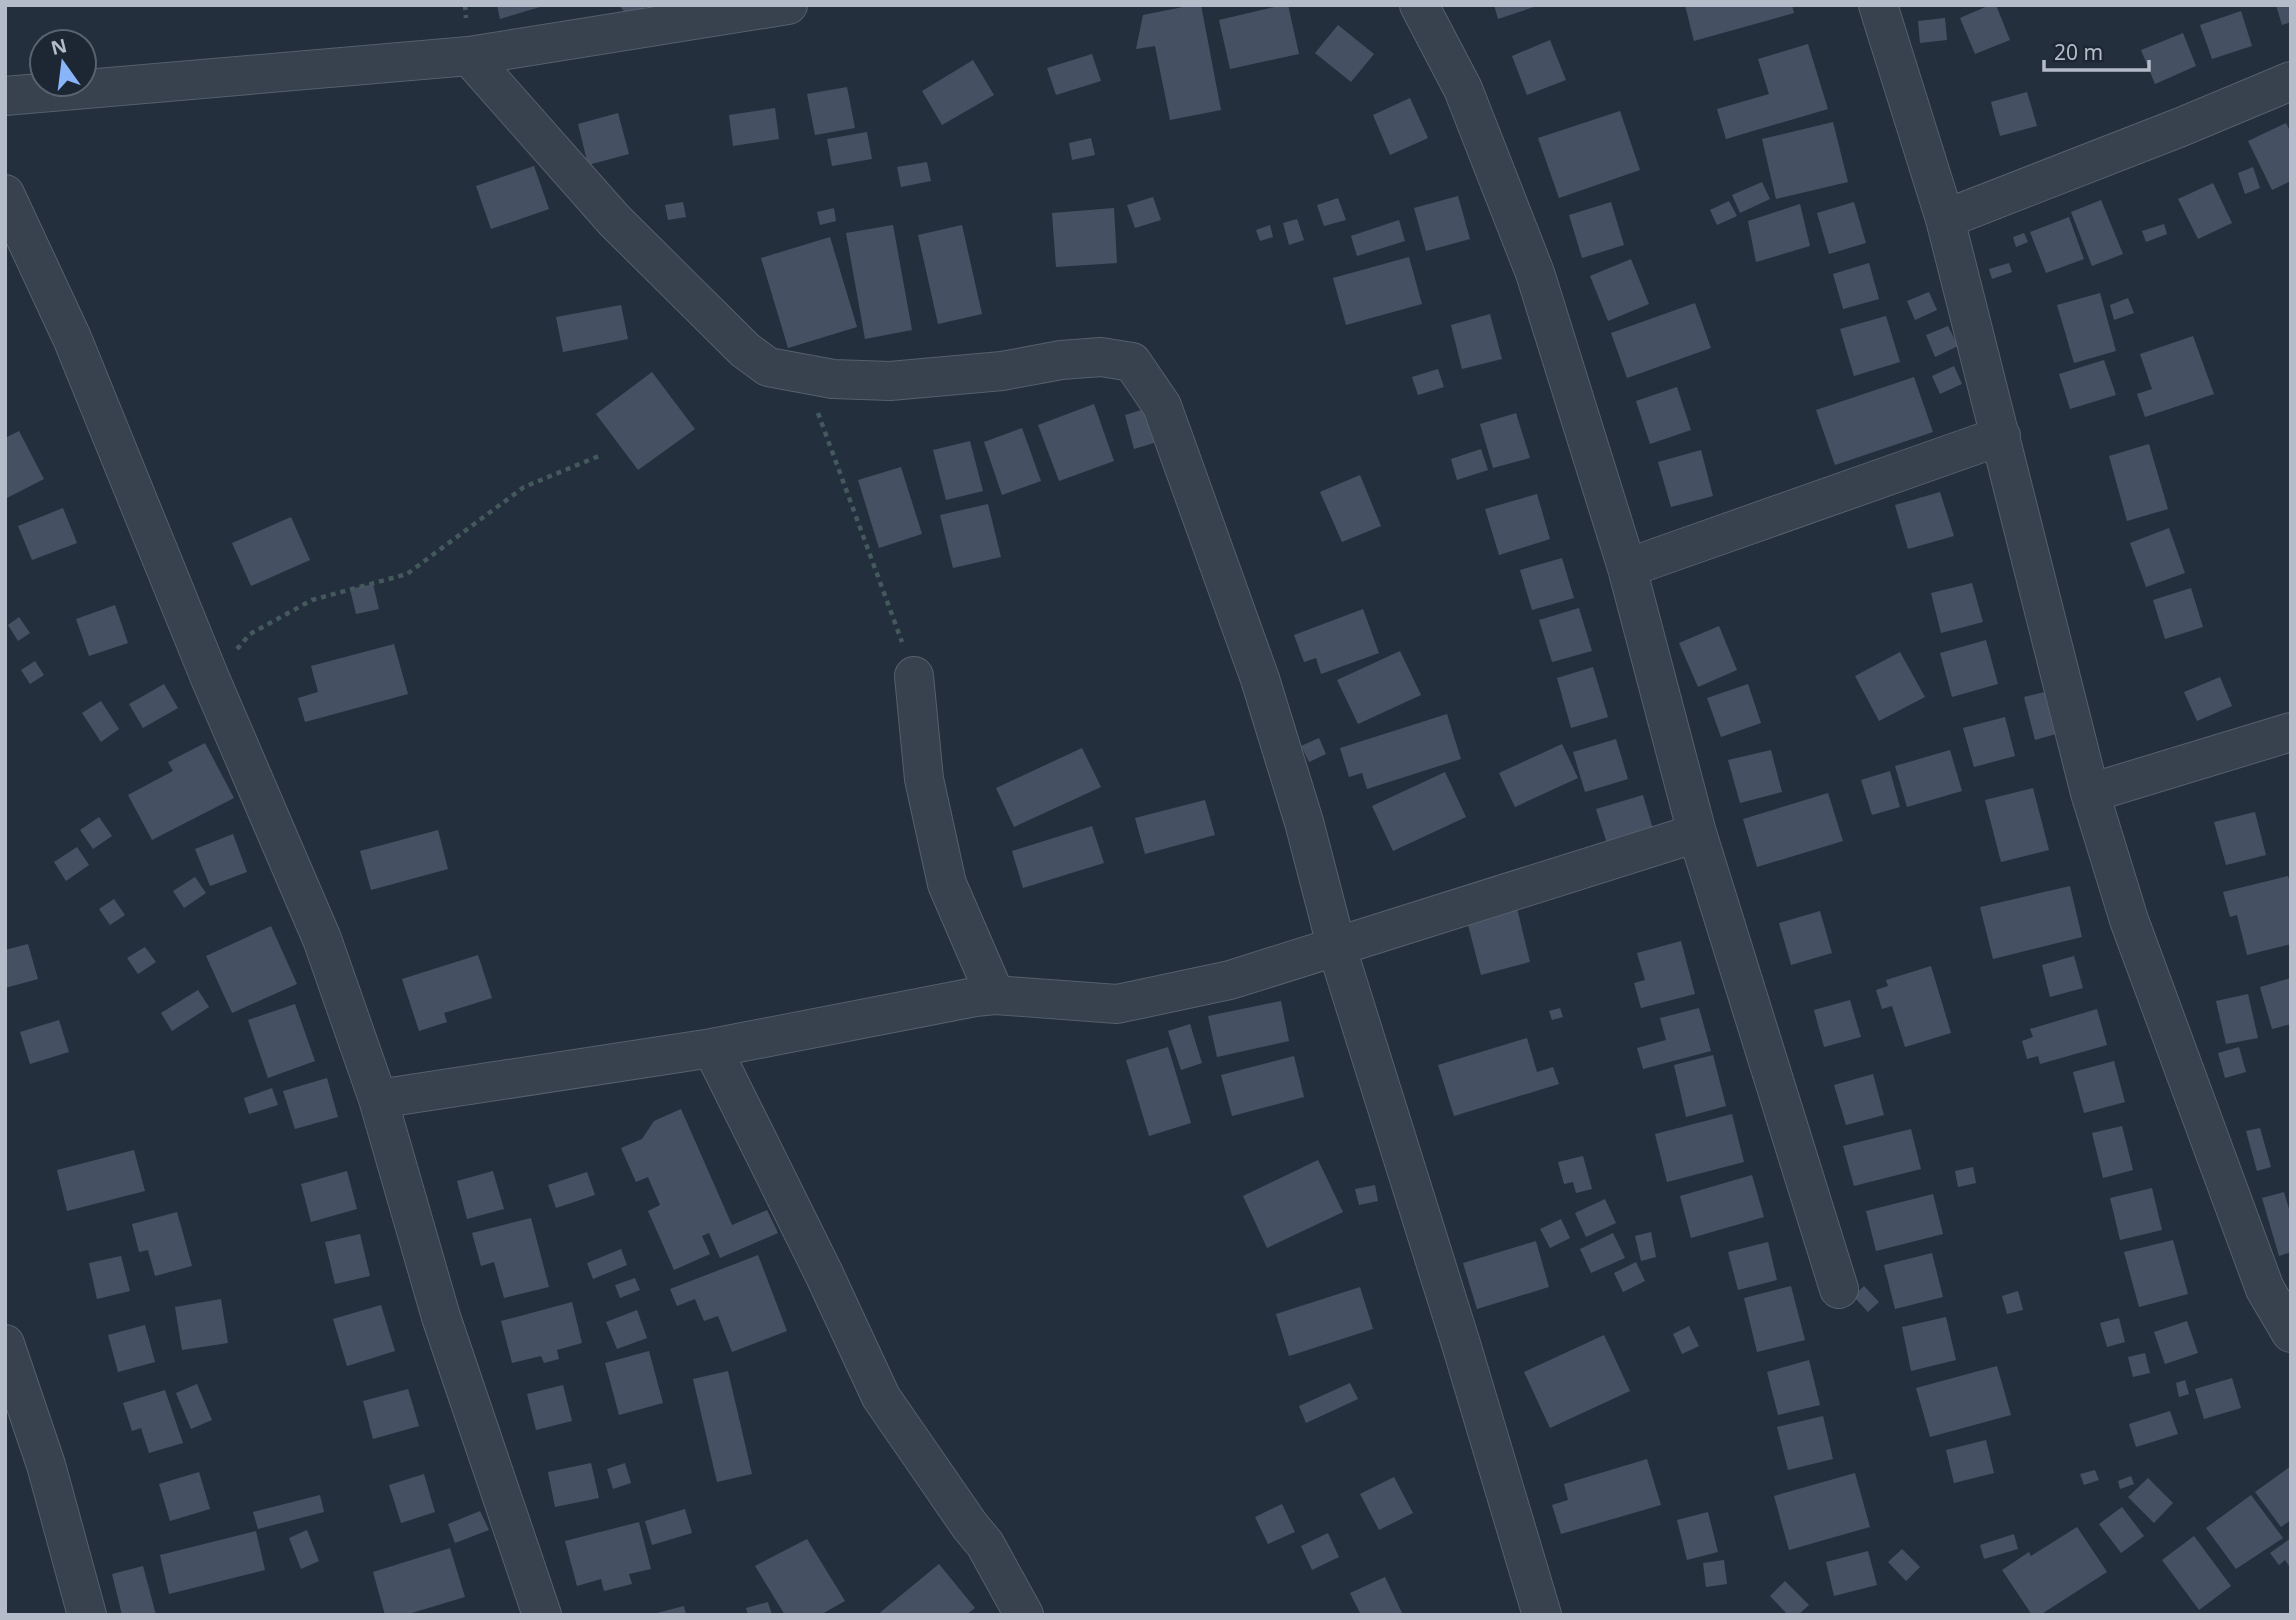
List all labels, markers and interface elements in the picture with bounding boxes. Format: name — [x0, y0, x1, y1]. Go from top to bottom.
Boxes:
north arrow — [28, 28, 98, 98]
scale bar — [2044, 28, 2149, 72]
text: N — [48, 32, 70, 61]
text: 20 m — [2054, 38, 2103, 66]

